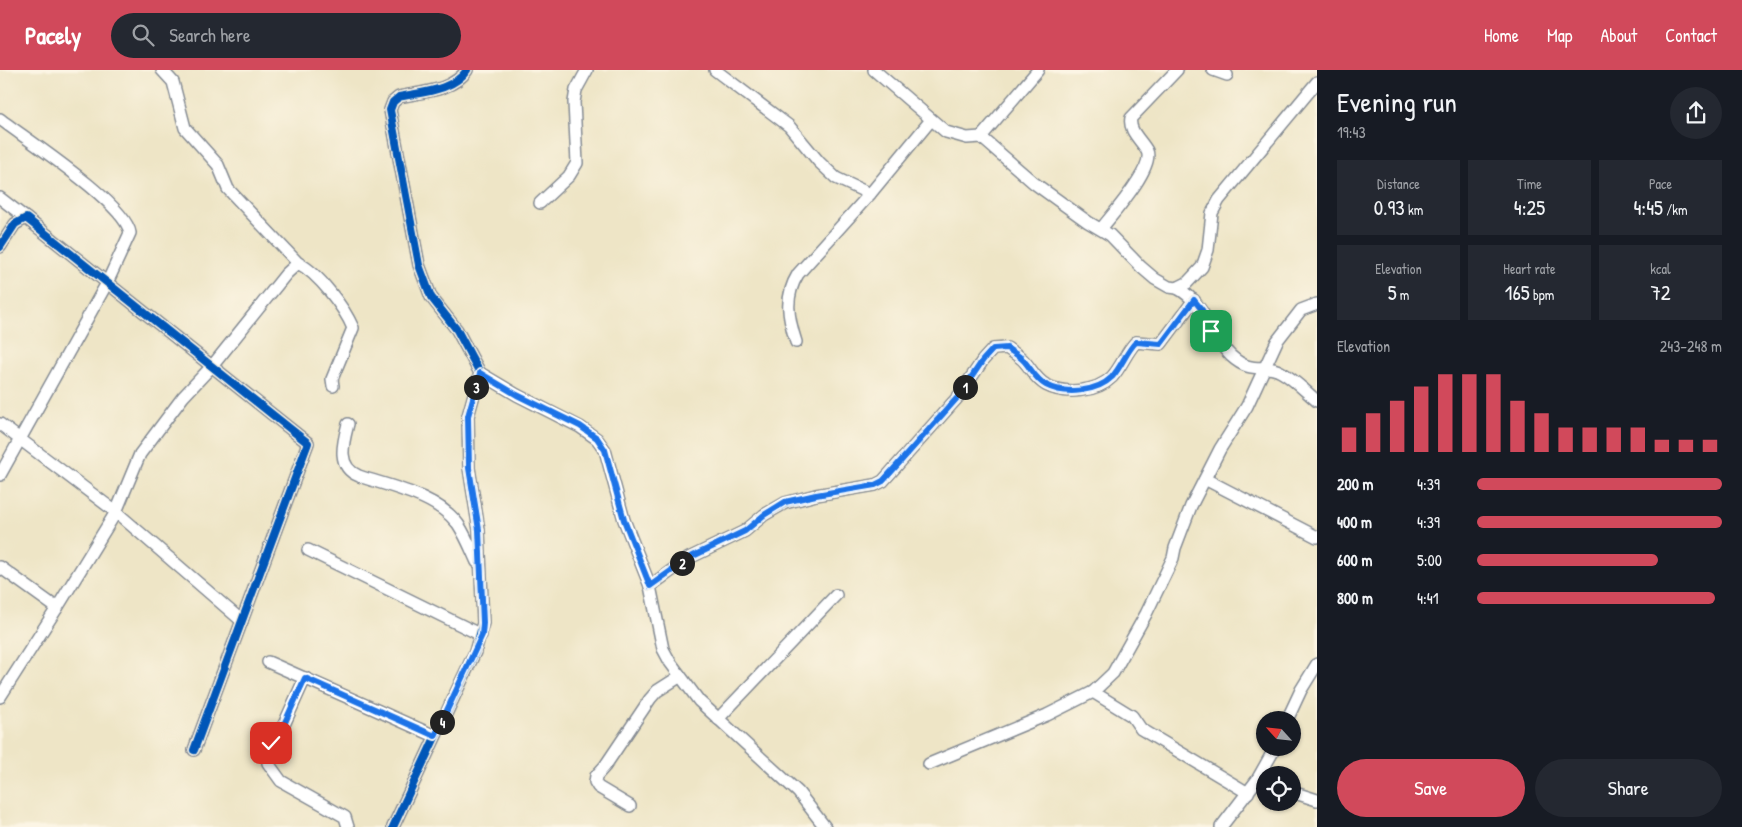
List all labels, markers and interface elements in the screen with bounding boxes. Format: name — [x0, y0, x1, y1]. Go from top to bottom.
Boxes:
search box — [111, 13, 461, 58]
text: Pacely — [25, 19, 81, 51]
icon: search — [129, 21, 157, 49]
text: Search here — [169, 22, 251, 48]
text: Home — [1484, 23, 1519, 48]
text: Map — [1547, 23, 1572, 48]
text: About — [1600, 23, 1637, 48]
text: Contact — [1665, 23, 1717, 48]
text: Evening run — [1337, 83, 1457, 121]
button: share — [1670, 87, 1722, 139]
text: 19:43 — [1337, 121, 1366, 143]
text: Distance — [1377, 174, 1420, 193]
text: Time — [1517, 174, 1542, 193]
text: Pace — [1649, 174, 1672, 193]
text: 0.93 — [1374, 193, 1405, 222]
text: 4:25 — [1514, 193, 1545, 222]
text: 4:45 — [1634, 193, 1663, 222]
text: km — [1405, 200, 1423, 219]
text: /km — [1663, 200, 1688, 219]
text: Elevation — [1375, 259, 1422, 278]
text: Heart rate — [1503, 259, 1556, 278]
text: kcal — [1650, 259, 1671, 278]
text: 5 — [1388, 278, 1397, 307]
text: 165 — [1505, 278, 1530, 307]
text: 72 — [1650, 278, 1671, 307]
text: m — [1397, 285, 1409, 304]
text: bpm — [1530, 285, 1554, 304]
pin — [1190, 310, 1232, 352]
icon: arrive — [1197, 317, 1225, 345]
text: Elevation — [1337, 335, 1390, 357]
text: 243–248 m — [1660, 335, 1722, 357]
pin: 3 — [464, 374, 488, 400]
pin: 1 — [952, 374, 978, 400]
text: 3 — [473, 378, 480, 397]
text: 1 — [963, 378, 968, 397]
text: 200 m — [1337, 473, 1373, 495]
text: 4:39 — [1417, 473, 1440, 495]
text: 400 m — [1337, 511, 1372, 533]
text: 4:39 — [1417, 511, 1440, 533]
text: 600 m — [1337, 549, 1372, 571]
text: 5:00 — [1417, 549, 1442, 571]
pin: 2 — [670, 550, 694, 576]
text: 2 — [679, 554, 686, 573]
text: 800 m — [1337, 587, 1373, 609]
text: 4:41 — [1417, 587, 1439, 609]
pin: 4 — [430, 710, 454, 734]
north arrow — [1256, 711, 1301, 756]
map controls — [1256, 711, 1301, 811]
text: 4 — [440, 713, 445, 732]
pin — [250, 722, 292, 764]
icon: check — [257, 729, 285, 757]
button: Save — [1337, 759, 1525, 817]
button: Share — [1535, 759, 1722, 817]
button: locate — [1256, 766, 1301, 811]

